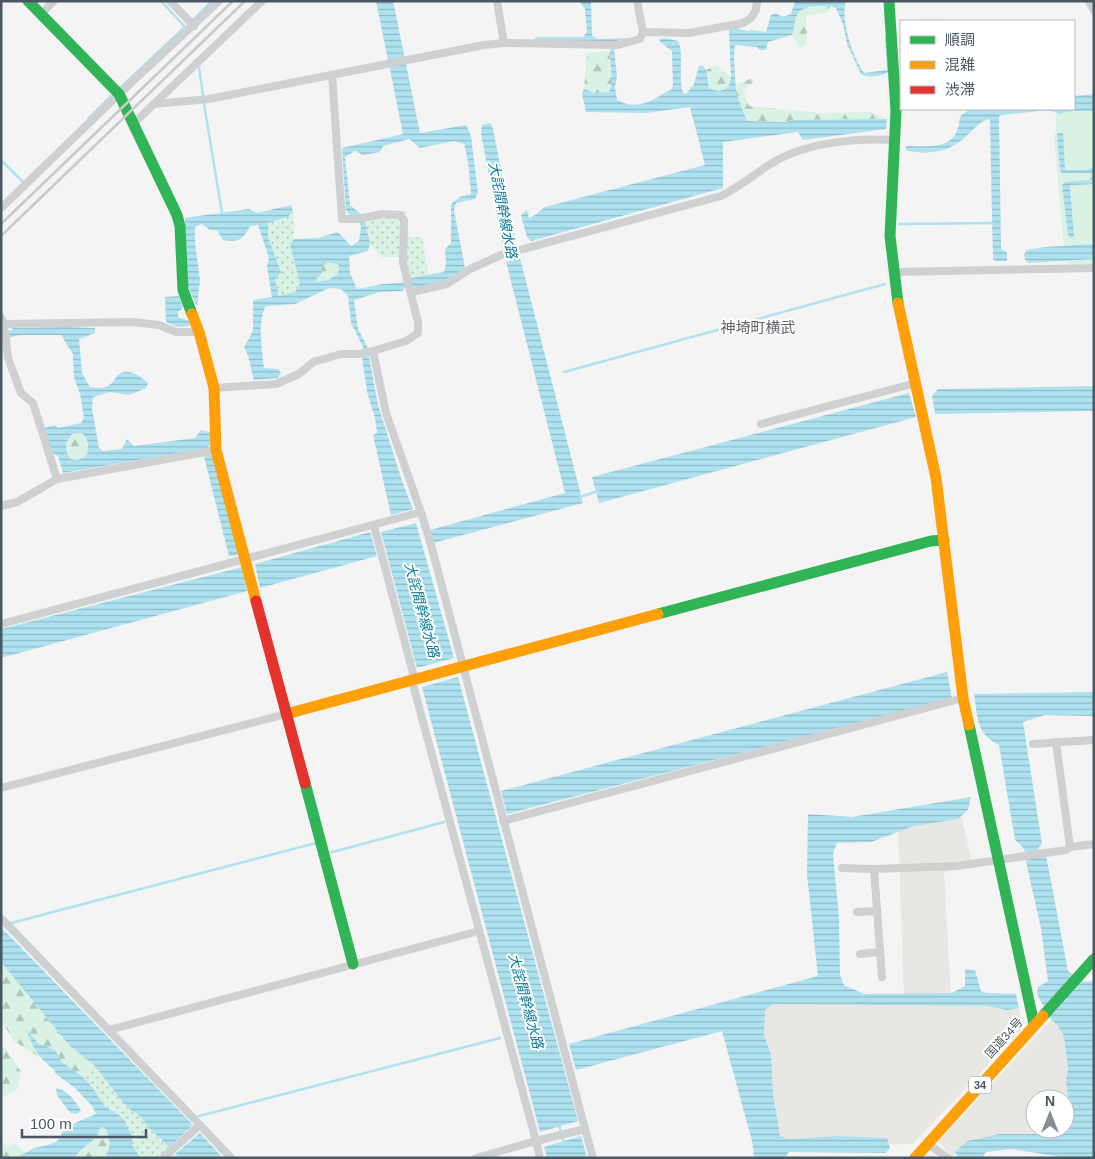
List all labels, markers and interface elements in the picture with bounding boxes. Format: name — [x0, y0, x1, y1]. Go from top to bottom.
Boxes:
legend — [900, 20, 1075, 110]
text: 順調 — [945, 31, 975, 48]
text: 混雑 — [945, 56, 975, 73]
text: 渋滞 — [945, 81, 975, 98]
water label: 大詫間幹線水路 — [486, 160, 520, 261]
district label: 神埼町横武 — [720, 319, 796, 336]
water label: 大詫間幹線水路 — [402, 561, 443, 660]
water label: 大詫間幹線水路 — [506, 952, 547, 1051]
street label: 国道34号 — [982, 1015, 1026, 1061]
road number: 34 — [969, 1076, 991, 1094]
north arrow — [1025, 1089, 1075, 1139]
text: N — [1045, 1093, 1055, 1109]
scale bar — [22, 1106, 146, 1138]
text: 100 m — [30, 1115, 72, 1132]

